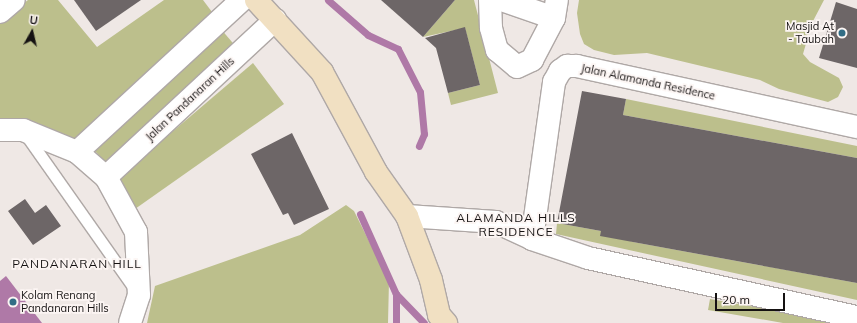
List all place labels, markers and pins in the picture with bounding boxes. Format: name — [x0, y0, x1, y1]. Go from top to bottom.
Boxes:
place label: Masjid At - Taubah — [786, 20, 834, 46]
marker: Masjid At - Taubah — [837, 28, 847, 38]
place label: Kolam Renang Pandanaran Hills — [21, 289, 109, 315]
marker: Kolam Renang Pandanaran Hills — [8, 297, 18, 307]

